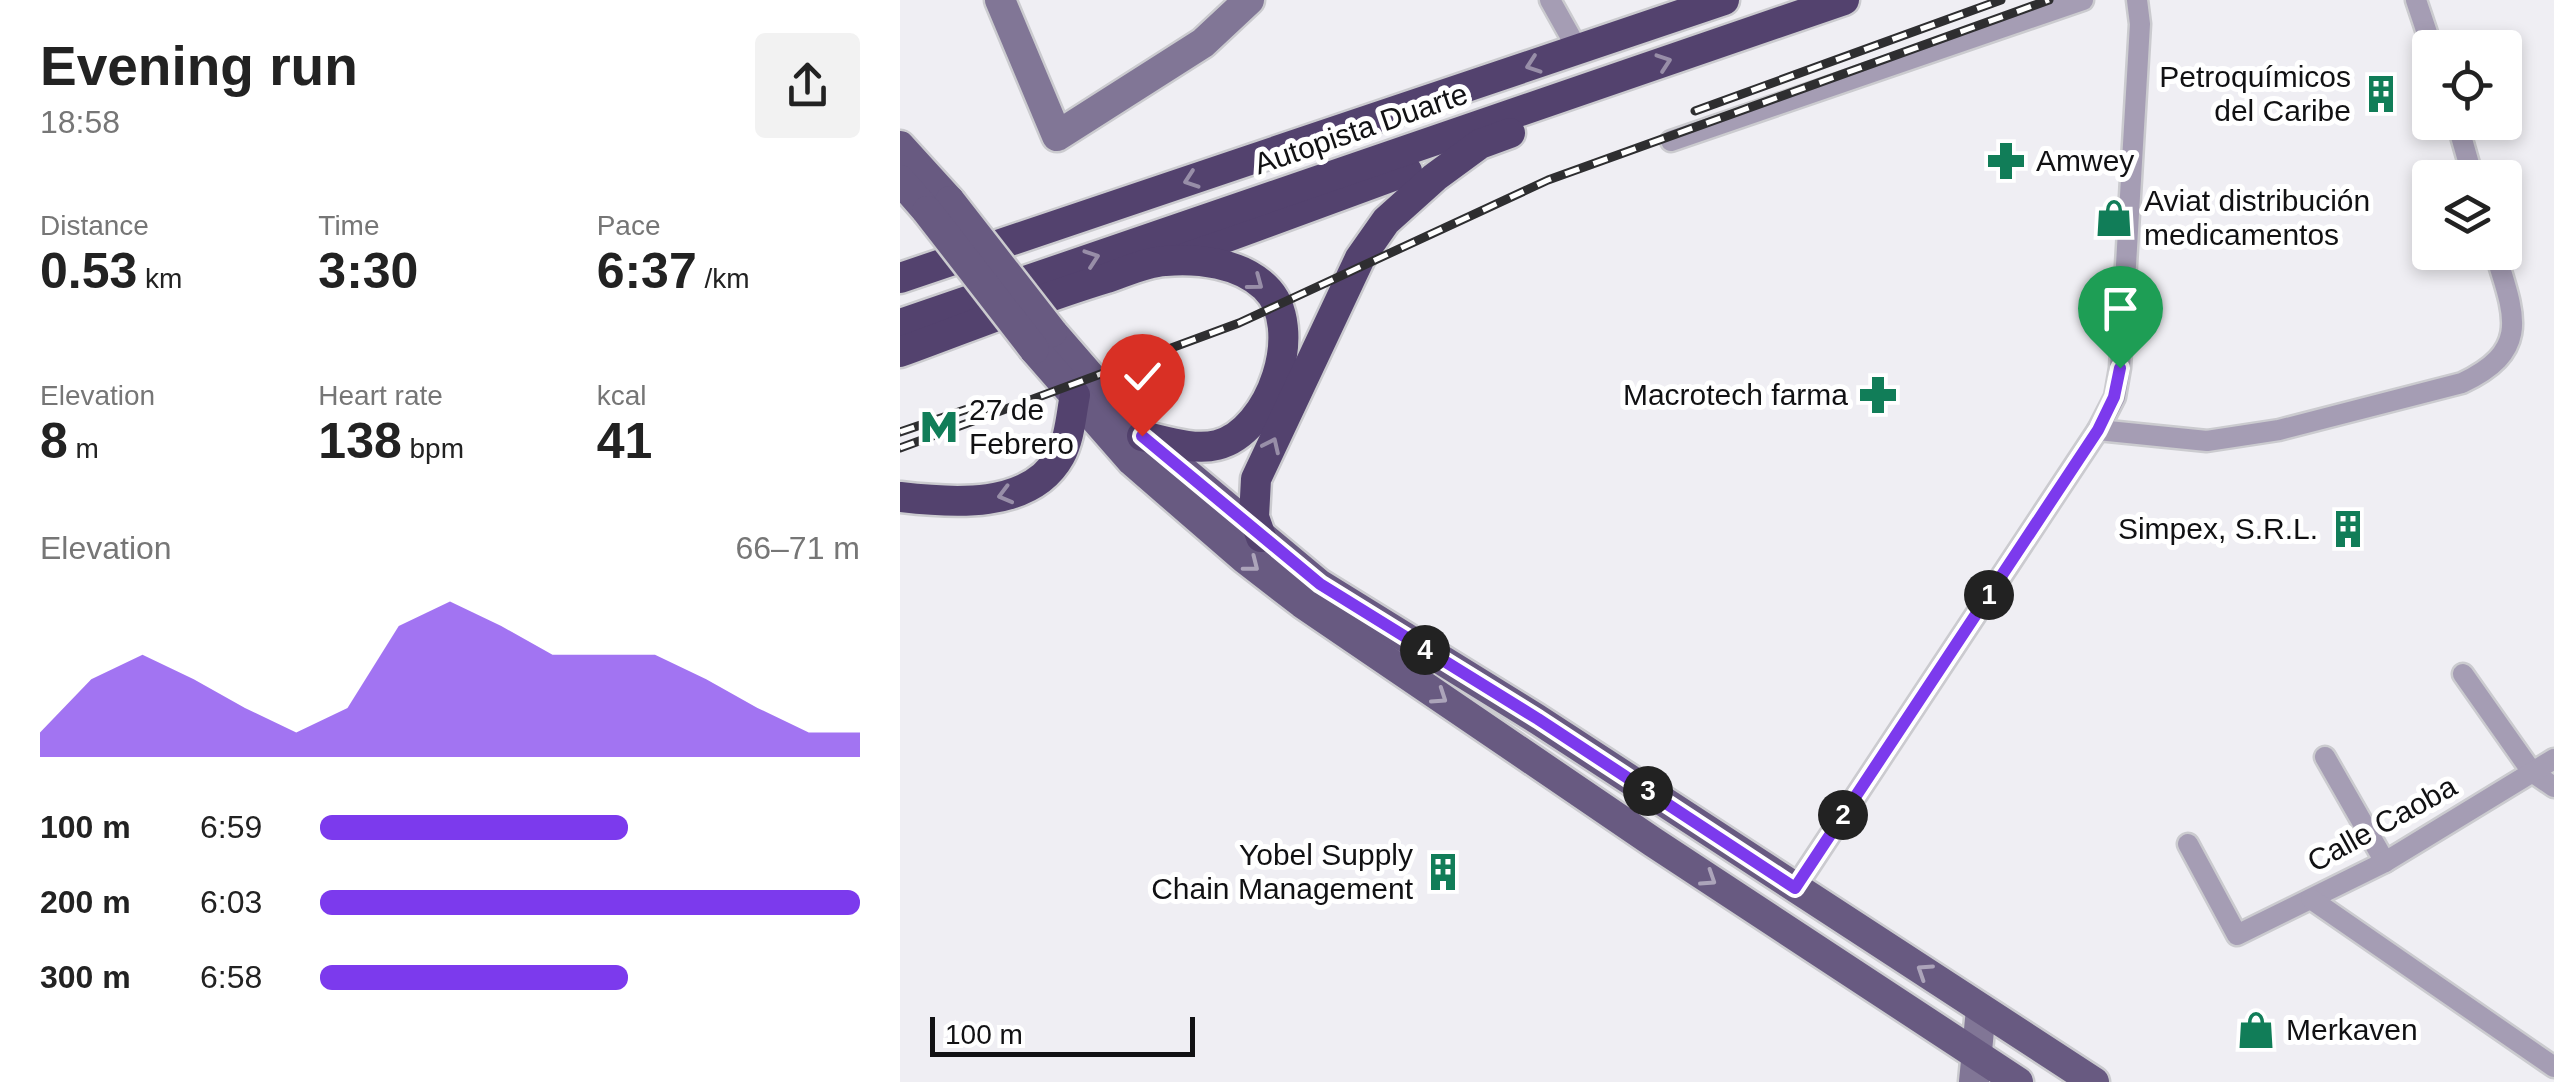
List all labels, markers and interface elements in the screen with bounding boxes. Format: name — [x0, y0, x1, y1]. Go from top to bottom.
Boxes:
map controls — [2412, 30, 2522, 270]
button: locate — [2412, 30, 2522, 140]
button: share — [755, 33, 860, 138]
text: Evening run — [40, 35, 358, 97]
one-way arrow — [1525, 53, 1542, 73]
one-way arrow — [1654, 53, 1671, 73]
place label: Petroquímicos del Caribe — [2159, 60, 2351, 127]
building icon: Petroquímicos del Caribe — [2360, 73, 2402, 115]
street label: Autopista Duarte — [1250, 77, 1472, 181]
text: 18:58 — [40, 104, 120, 140]
pharmacy icon: Amwey — [1985, 140, 2027, 182]
place label: Amwey — [2036, 144, 2134, 177]
button: layers — [2412, 160, 2522, 270]
one-way arrow — [1184, 168, 1201, 188]
place label: Aviat distribución medicamentos — [2144, 184, 2370, 251]
shop icon: Aviat distribución medicamentos — [2093, 197, 2135, 239]
text: Distance — [40, 210, 149, 241]
text: Time — [318, 210, 380, 241]
text: Pace — [597, 210, 660, 241]
text: 0.53 — [40, 243, 137, 299]
text: 3:30 — [318, 243, 418, 299]
text: 6:37 — [597, 243, 697, 299]
one-way arrow — [1082, 249, 1099, 270]
text: km — [137, 263, 182, 294]
text: /km — [697, 263, 750, 294]
pin — [2078, 266, 2163, 369]
one-way arrow — [1245, 272, 1263, 289]
icon: arrive — [2093, 281, 2148, 336]
pin — [1100, 334, 1185, 437]
icon: check — [1115, 349, 1170, 404]
pharmacy icon: Macrotech farma — [1857, 374, 1899, 416]
place label: Macrotech farma — [1623, 378, 1848, 411]
text: Elevation — [40, 380, 155, 411]
text: Heart rate — [318, 380, 443, 411]
text: kcal — [597, 380, 646, 411]
place label: 27 de Febrero — [969, 393, 1074, 460]
metro station icon: 27 de Febrero — [918, 406, 960, 448]
text: 8 — [40, 413, 68, 469]
text: 138 — [318, 413, 402, 469]
text: 41 — [597, 413, 652, 469]
text: m — [68, 433, 99, 464]
text: bpm — [402, 433, 464, 464]
one-way arrow — [1260, 437, 1280, 455]
one-way arrow — [997, 483, 1014, 504]
building icon: Simpex, S.R.L. — [2327, 508, 2369, 550]
place label: Simpex, S.R.L. — [2118, 512, 2318, 545]
text: Elevation — [40, 530, 172, 566]
text: 66–71 m — [735, 530, 860, 566]
one-way arrow — [1241, 553, 1259, 571]
pin: 1 — [1964, 570, 2014, 620]
text: 1 — [1981, 579, 1997, 610]
pin: 4 — [1400, 625, 1450, 675]
text: 4 — [1417, 634, 1433, 665]
one-way arrow — [1429, 685, 1447, 704]
pin: 3 — [1623, 766, 1673, 816]
street label: Calle Caoba — [2302, 769, 2462, 878]
text: 3 — [1640, 775, 1656, 806]
pin: 2 — [1818, 790, 1868, 840]
text: 2 — [1835, 799, 1851, 830]
text: 100 m — [40, 809, 131, 845]
text: 6:59 — [200, 809, 262, 845]
place label: Yobel Supply Chain Management — [1151, 838, 1414, 905]
building icon: Yobel Supply Chain Management — [1422, 851, 1464, 893]
one-way arrow — [1698, 867, 1716, 886]
text: 200 m — [40, 884, 131, 920]
text: 6:03 — [200, 884, 262, 920]
text: 300 m — [40, 959, 131, 995]
text: 6:58 — [200, 959, 262, 995]
one-way arrow — [1917, 965, 1935, 984]
shop icon: Merkaven — [2235, 1009, 2277, 1051]
scale bar — [930, 1012, 1195, 1056]
place label: Merkaven — [2286, 1013, 2418, 1046]
text: 100 m — [945, 1019, 1023, 1050]

